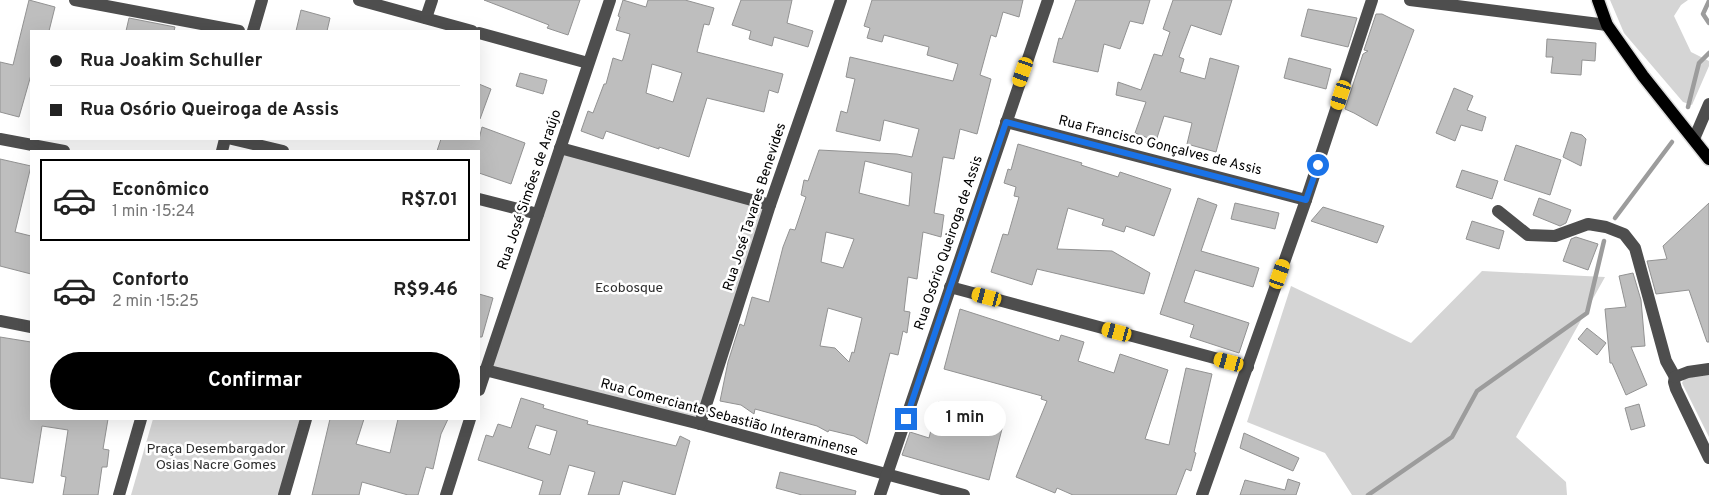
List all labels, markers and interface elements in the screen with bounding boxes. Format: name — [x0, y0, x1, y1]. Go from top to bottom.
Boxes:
text: Rua Joakim Schuller — [80, 49, 263, 73]
car — [1011, 55, 1034, 89]
car — [1329, 78, 1352, 112]
text: Rua Osório Queiroga de Assis — [80, 98, 339, 122]
street label: Rua José Simões de Araújo — [495, 107, 566, 272]
street label: Rua Francisco Gonçalves de Assis — [1057, 112, 1263, 180]
street label: Rua José Tavares Benevides — [720, 121, 790, 293]
street label: Rua Osório Queiroga de Assis — [911, 153, 987, 333]
route start — [1307, 154, 1329, 176]
icon: car — [52, 178, 97, 223]
text: Econômico — [112, 178, 209, 202]
text: R$7.01 — [401, 188, 458, 212]
text: 1 min · 15:24 — [112, 202, 195, 222]
car — [1268, 257, 1291, 291]
icon: car — [52, 268, 97, 313]
text: Conforto — [112, 268, 189, 292]
text: R$9.46 — [393, 278, 458, 302]
park label: Ecobosque — [595, 280, 663, 297]
car — [970, 286, 1003, 308]
text: 2 min · 15:25 — [112, 292, 199, 312]
car — [1100, 321, 1133, 343]
car — [1212, 351, 1245, 373]
button: Confirmar — [50, 352, 460, 410]
street label: Rua Comerciante Sebastião Interaminense — [598, 375, 860, 461]
callout: 1 min — [924, 402, 1006, 436]
route end — [895, 408, 917, 430]
text: 1 min — [946, 408, 984, 428]
park label: Praça Desembargador Osias Nacre Gomes — [146, 441, 286, 474]

